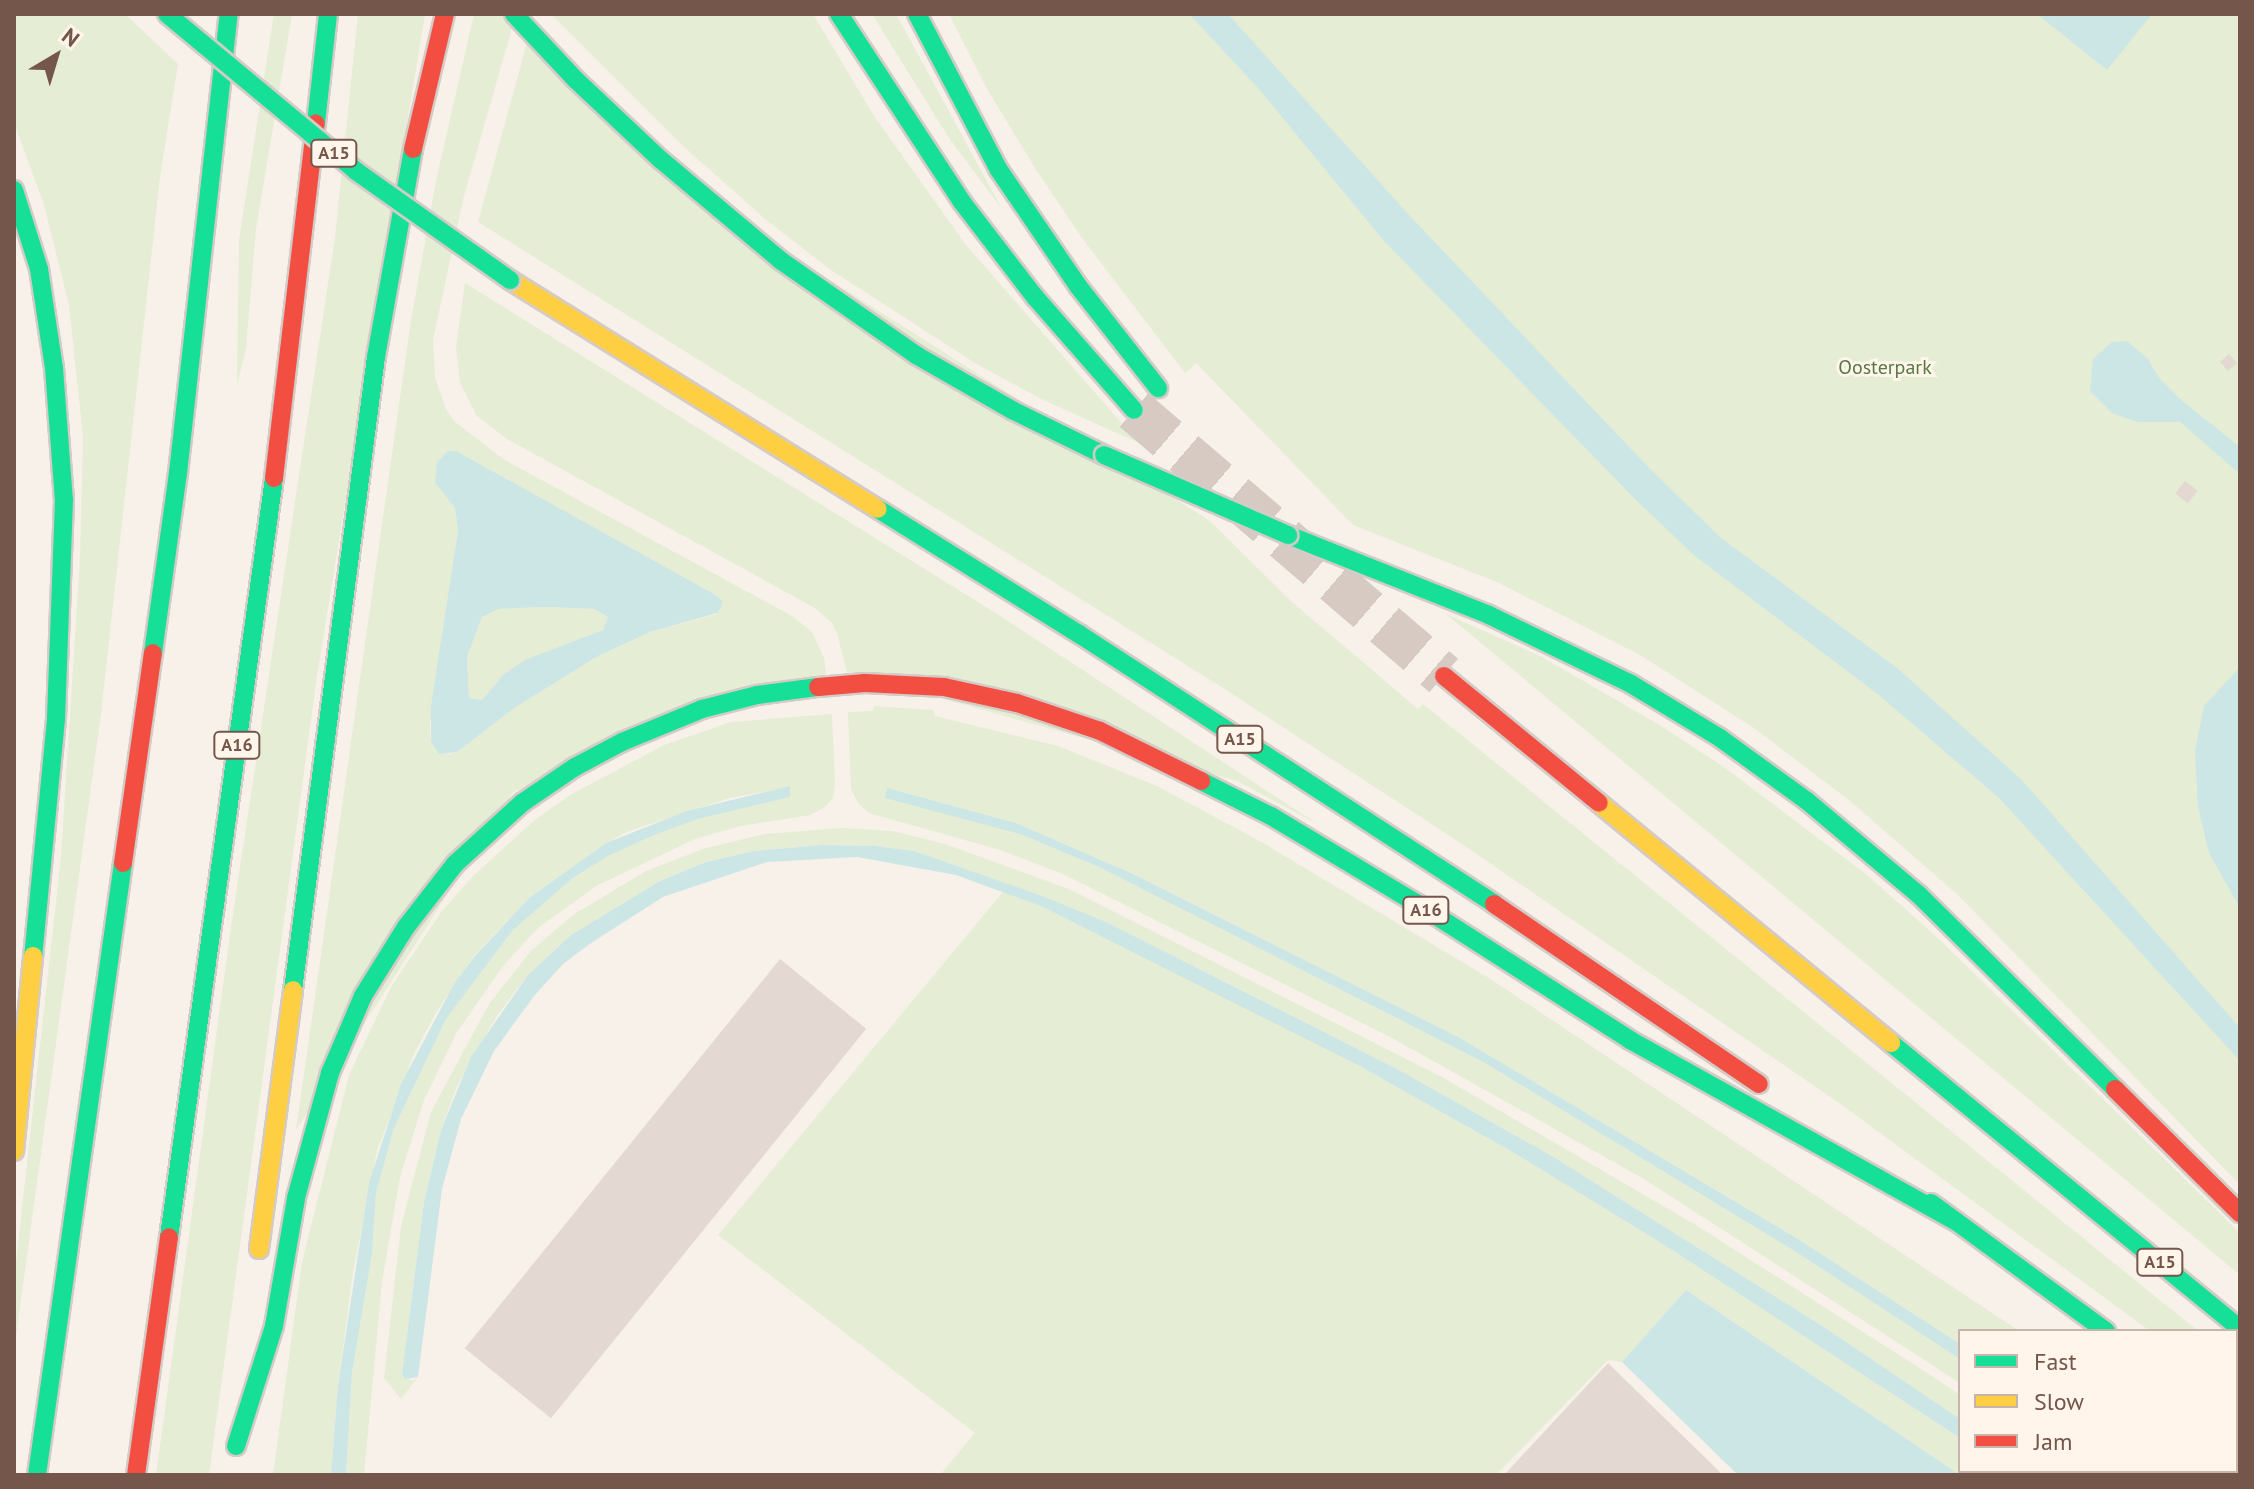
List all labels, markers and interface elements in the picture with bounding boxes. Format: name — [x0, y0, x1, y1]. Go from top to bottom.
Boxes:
north arrow — [16, 16, 96, 96]
text: N — [56, 22, 85, 53]
road number: A15 — [310, 139, 358, 167]
park label: Oosterpark — [1838, 355, 1932, 379]
road number: A15 — [1216, 725, 1264, 753]
road number: A16 — [213, 731, 261, 759]
road number: A16 — [1402, 896, 1450, 924]
road number: A15 — [2136, 1248, 2184, 1276]
legend — [1958, 1329, 2238, 1473]
text: Fast — [2034, 1346, 2077, 1377]
text: Slow — [2034, 1386, 2084, 1417]
text: Jam — [2034, 1426, 2072, 1457]

